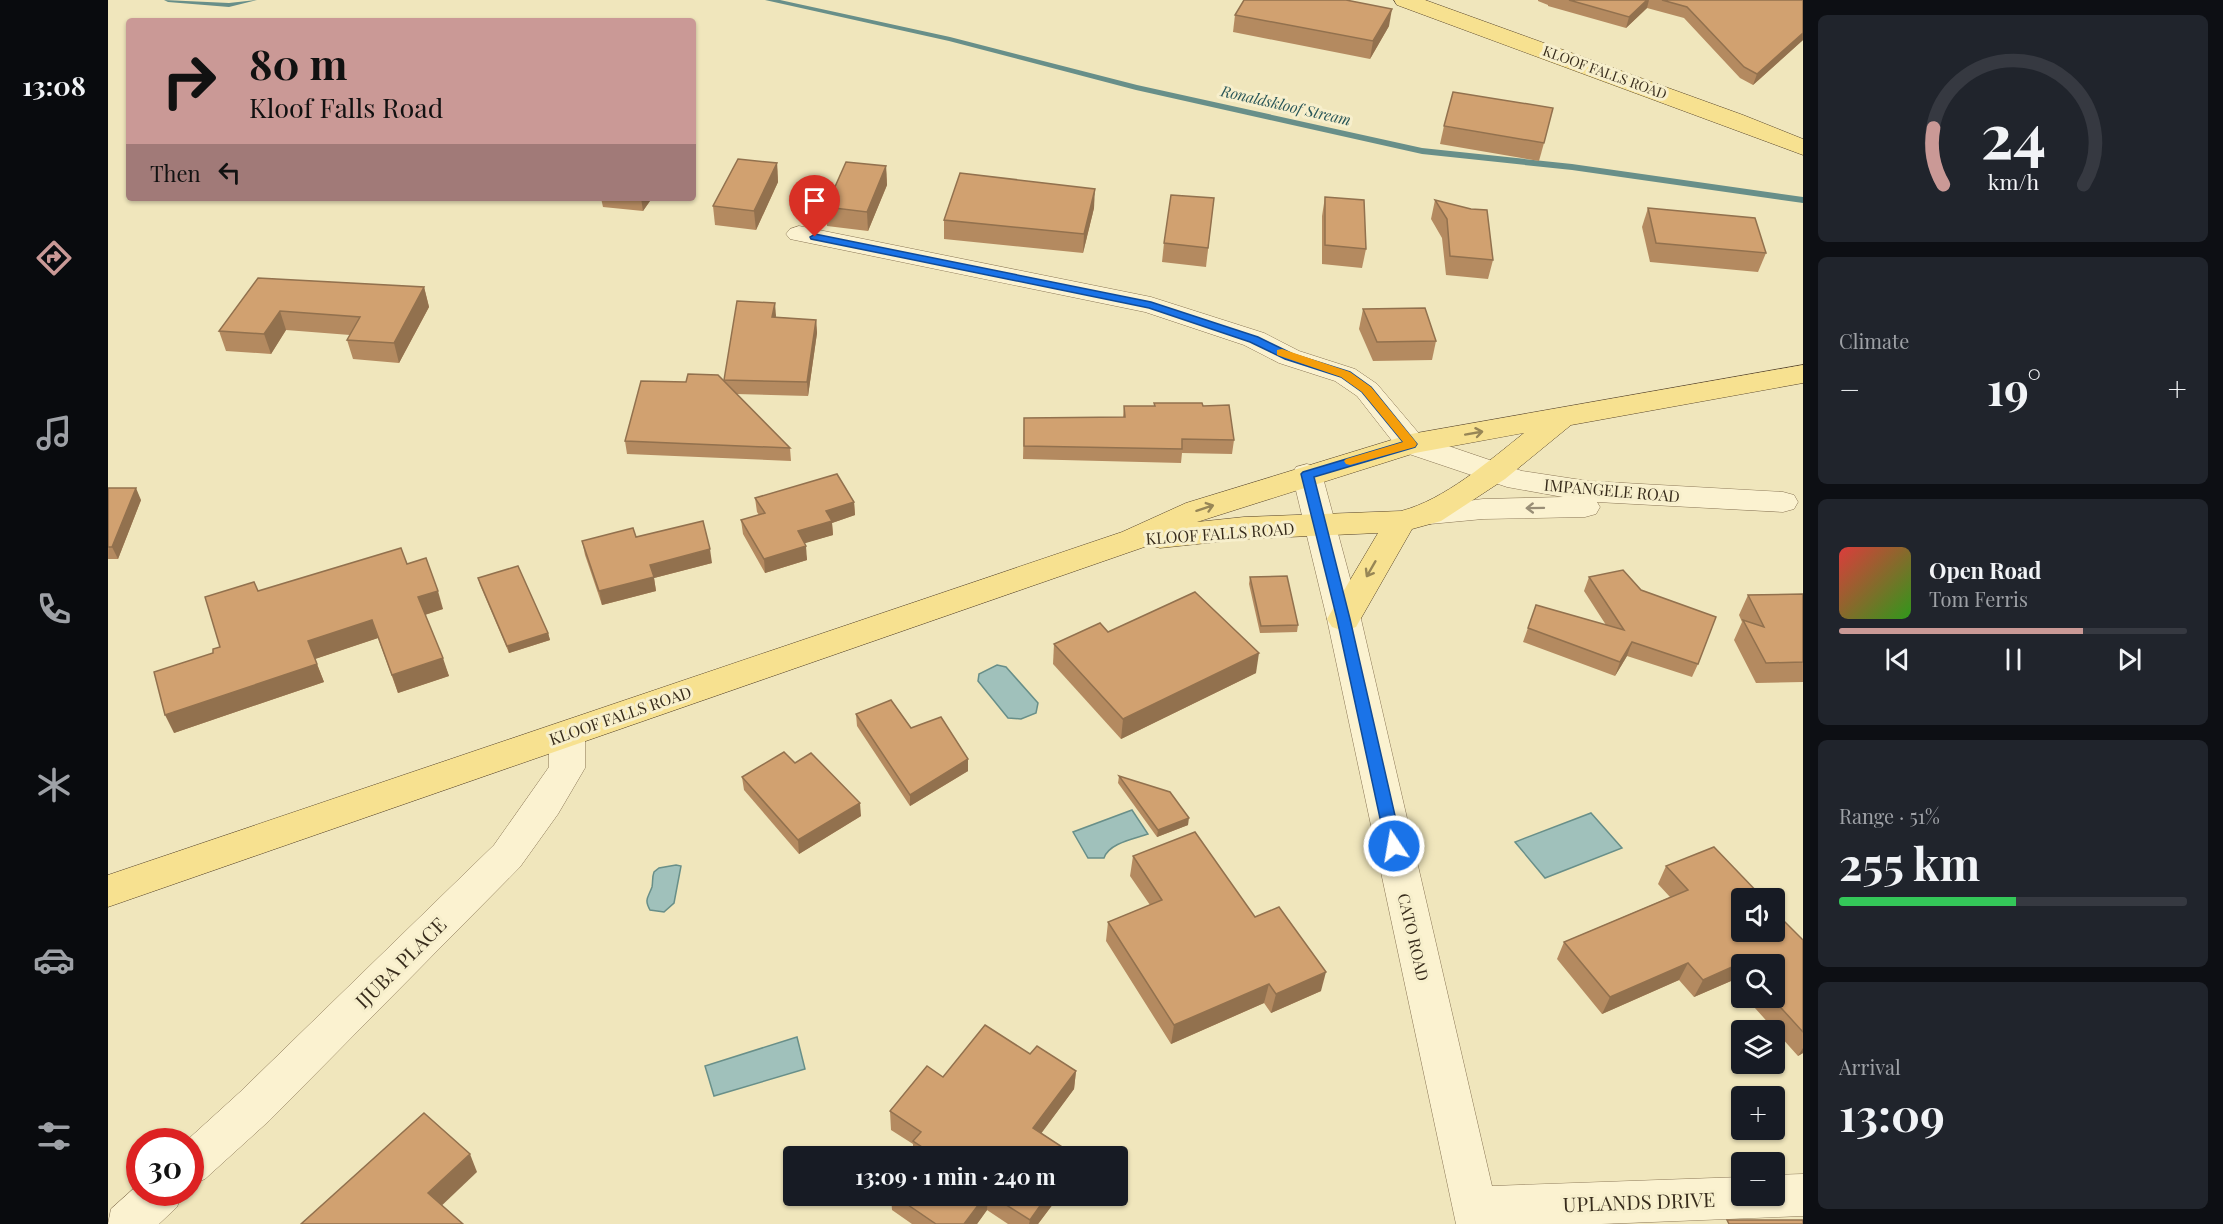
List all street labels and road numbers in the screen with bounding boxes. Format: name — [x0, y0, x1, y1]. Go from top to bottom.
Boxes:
street label: KLOOF FALLS ROAD — [1540, 41, 1670, 103]
street label: IMPANGELE ROAD — [1543, 474, 1681, 506]
street label: KLOOF FALLS ROAD — [1145, 517, 1295, 549]
street label: KLOOF FALLS ROAD — [546, 681, 694, 749]
street label: CATO ROAD — [1394, 891, 1434, 983]
street label: IJUBA PLACE — [349, 911, 451, 1013]
street label: UPLANDS DRIVE — [1562, 1185, 1716, 1217]

